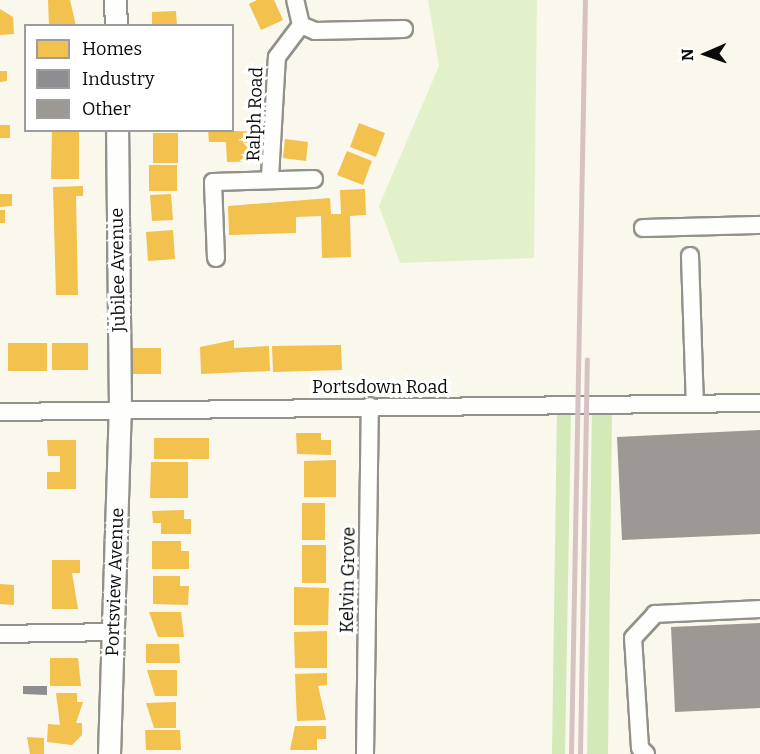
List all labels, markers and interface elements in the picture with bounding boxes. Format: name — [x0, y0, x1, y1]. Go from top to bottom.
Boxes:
legend — [24, 24, 234, 132]
north arrow — [676, 24, 736, 84]
text: Homes — [82, 38, 142, 60]
text: N — [678, 48, 697, 61]
street label: Ralph Road — [243, 66, 267, 162]
text: Industry — [82, 68, 154, 90]
text: Other — [82, 98, 131, 120]
street label: Jubilee Avenue — [106, 208, 130, 332]
street label: Portsdown Road — [312, 376, 448, 398]
street label: Portsview Avenue — [102, 507, 128, 657]
street label: Kelvin Grove — [336, 527, 360, 633]

